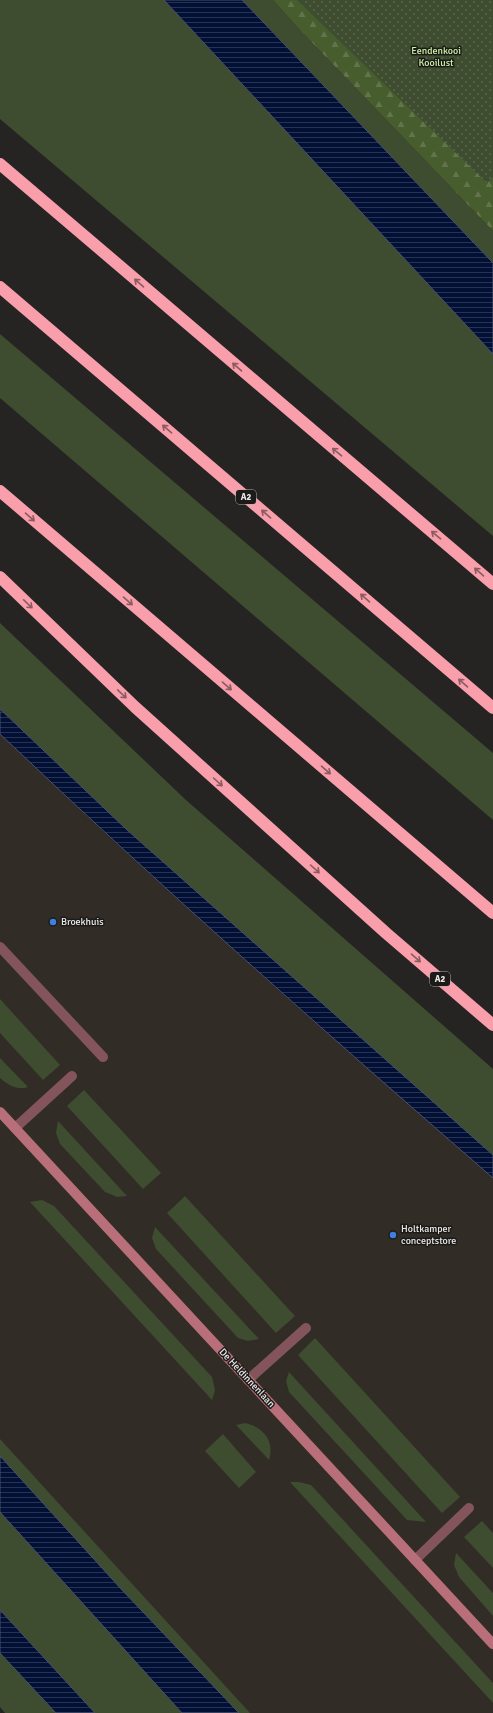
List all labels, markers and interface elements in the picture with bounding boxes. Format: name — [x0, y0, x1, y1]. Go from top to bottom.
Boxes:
park label: Eendenkooi Kooilust — [411, 45, 461, 69]
one-way arrow — [133, 278, 144, 287]
one-way arrow — [232, 363, 243, 372]
one-way arrow — [162, 425, 172, 434]
one-way arrow — [331, 447, 342, 456]
road number: A2 — [236, 490, 256, 504]
one-way arrow — [260, 509, 271, 518]
one-way arrow — [24, 512, 35, 521]
one-way arrow — [431, 531, 441, 540]
one-way arrow — [475, 568, 485, 577]
one-way arrow — [359, 594, 370, 603]
one-way arrow — [123, 597, 134, 606]
one-way arrow — [23, 599, 33, 609]
one-way arrow — [458, 678, 469, 687]
one-way arrow — [222, 681, 233, 690]
one-way arrow — [117, 689, 127, 699]
one-way arrow — [321, 766, 331, 775]
one-way arrow — [213, 777, 223, 786]
one-way arrow — [310, 864, 320, 873]
place label: Broekhuis — [61, 916, 104, 928]
marker: Broekhuis — [48, 917, 58, 927]
one-way arrow — [410, 954, 421, 963]
road number: A2 — [430, 972, 450, 986]
place label: Holtkamper conceptstore — [401, 1223, 456, 1247]
marker: Holtkamper conceptstore — [388, 1230, 398, 1240]
street label: De Heldinnenlaan — [217, 1346, 277, 1410]

